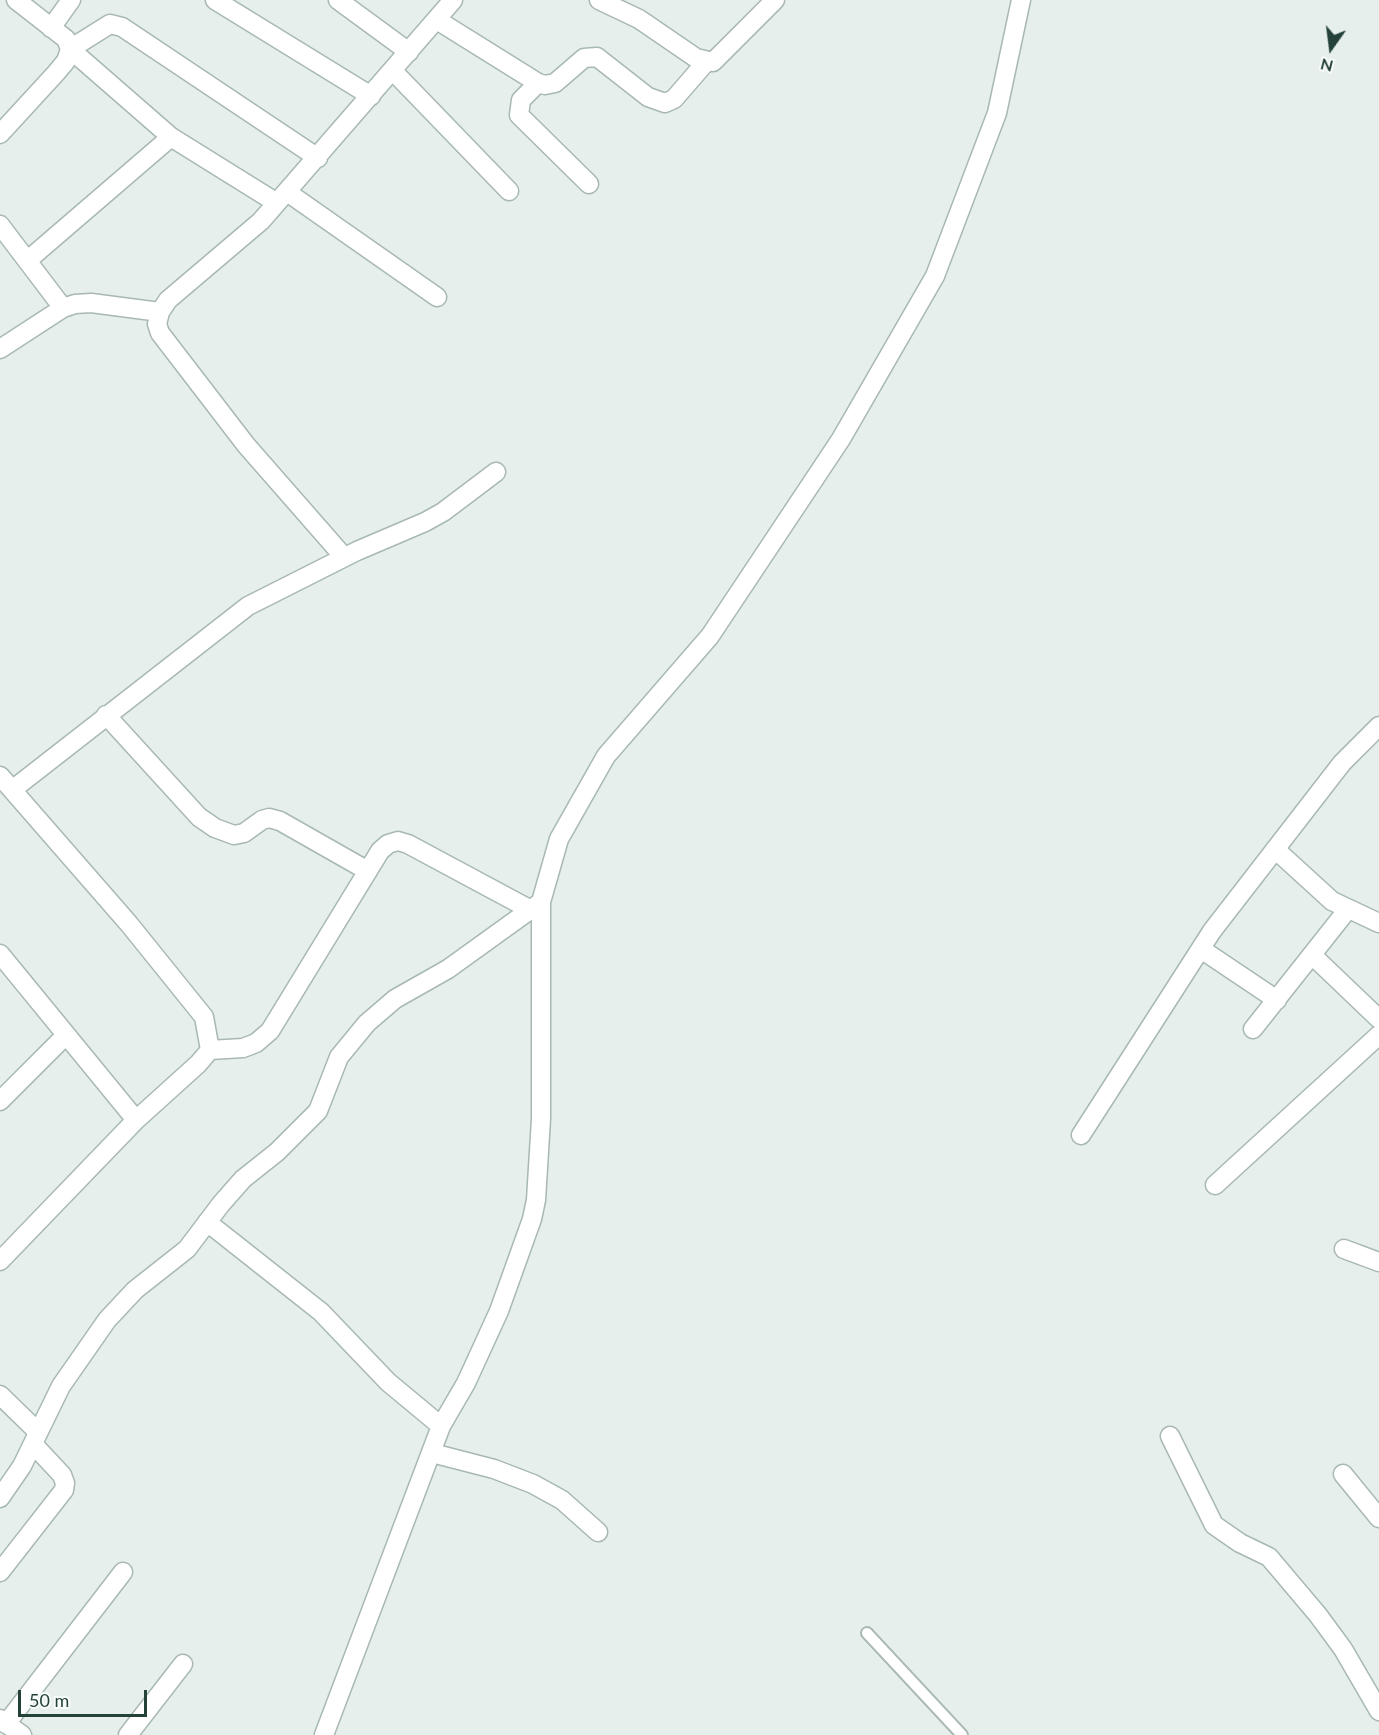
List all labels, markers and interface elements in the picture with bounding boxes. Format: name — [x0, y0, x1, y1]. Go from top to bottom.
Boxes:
north arrow — [1301, 18, 1361, 78]
text: N — [1318, 55, 1335, 77]
scale bar — [21, 1678, 150, 1716]
text: 50 m — [29, 1689, 69, 1711]

